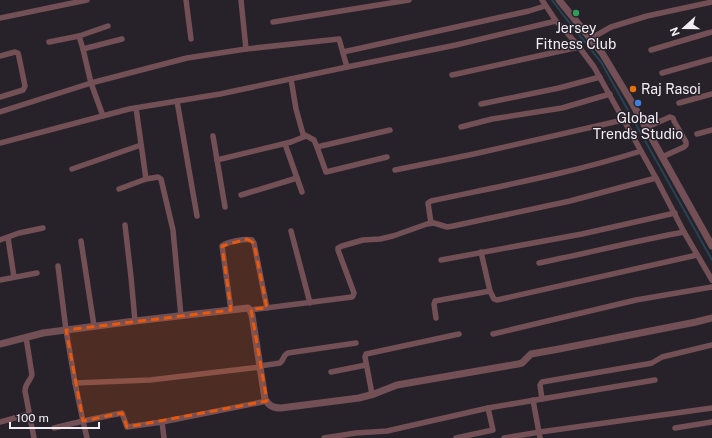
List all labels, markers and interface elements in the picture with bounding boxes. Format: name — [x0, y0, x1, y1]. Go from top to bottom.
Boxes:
marker: Jersey Fitness Club — [571, 8, 581, 18]
north arrow — [664, 8, 704, 48]
place label: Jersey Fitness Club — [536, 20, 616, 52]
text: N — [668, 25, 682, 38]
place label: Raj Rasoi — [641, 81, 701, 97]
marker: Raj Rasoi — [628, 84, 638, 94]
marker: Global Trends Studio — [633, 98, 643, 108]
place label: Global Trends Studio — [593, 110, 683, 142]
scale bar — [10, 404, 99, 430]
text: 100 m — [16, 411, 49, 425]

